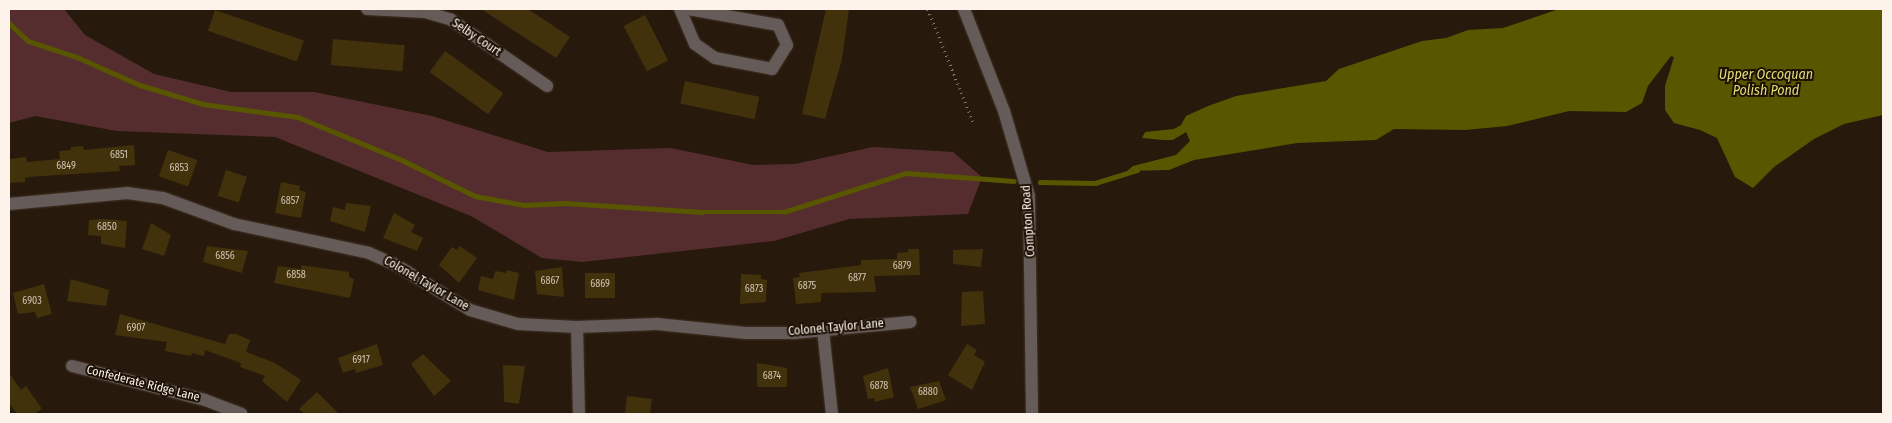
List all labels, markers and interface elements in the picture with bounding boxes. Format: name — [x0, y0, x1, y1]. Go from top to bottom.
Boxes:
street label: Selby Court — [449, 16, 503, 60]
water label: Upper Occoquan Polish Pond — [1719, 67, 1813, 100]
house number: 6851 — [110, 150, 128, 162]
house number: 6849 — [56, 161, 76, 173]
house number: 6853 — [170, 163, 188, 175]
street label: Compton Road — [1019, 185, 1039, 257]
house number: 6857 — [281, 196, 299, 208]
house number: 6850 — [97, 222, 117, 234]
house number: 6856 — [215, 251, 235, 263]
street label: Colonel Taylor Lane — [381, 254, 471, 314]
house number: 6879 — [893, 261, 911, 273]
house number: 6858 — [286, 270, 306, 282]
house number: 6877 — [848, 273, 866, 285]
house number: 6867 — [541, 276, 559, 288]
house number: 6869 — [590, 279, 610, 291]
house number: 6875 — [798, 281, 816, 293]
house number: 6873 — [745, 284, 763, 296]
house number: 6903 — [22, 296, 42, 308]
street label: Colonel Taylor Lane — [788, 317, 884, 339]
house number: 6907 — [127, 323, 145, 335]
house number: 6917 — [352, 355, 370, 367]
street label: Confederate Ridge Lane — [85, 363, 201, 405]
house number: 6874 — [763, 371, 781, 383]
house number: 6878 — [870, 381, 888, 393]
house number: 6880 — [918, 387, 938, 399]

